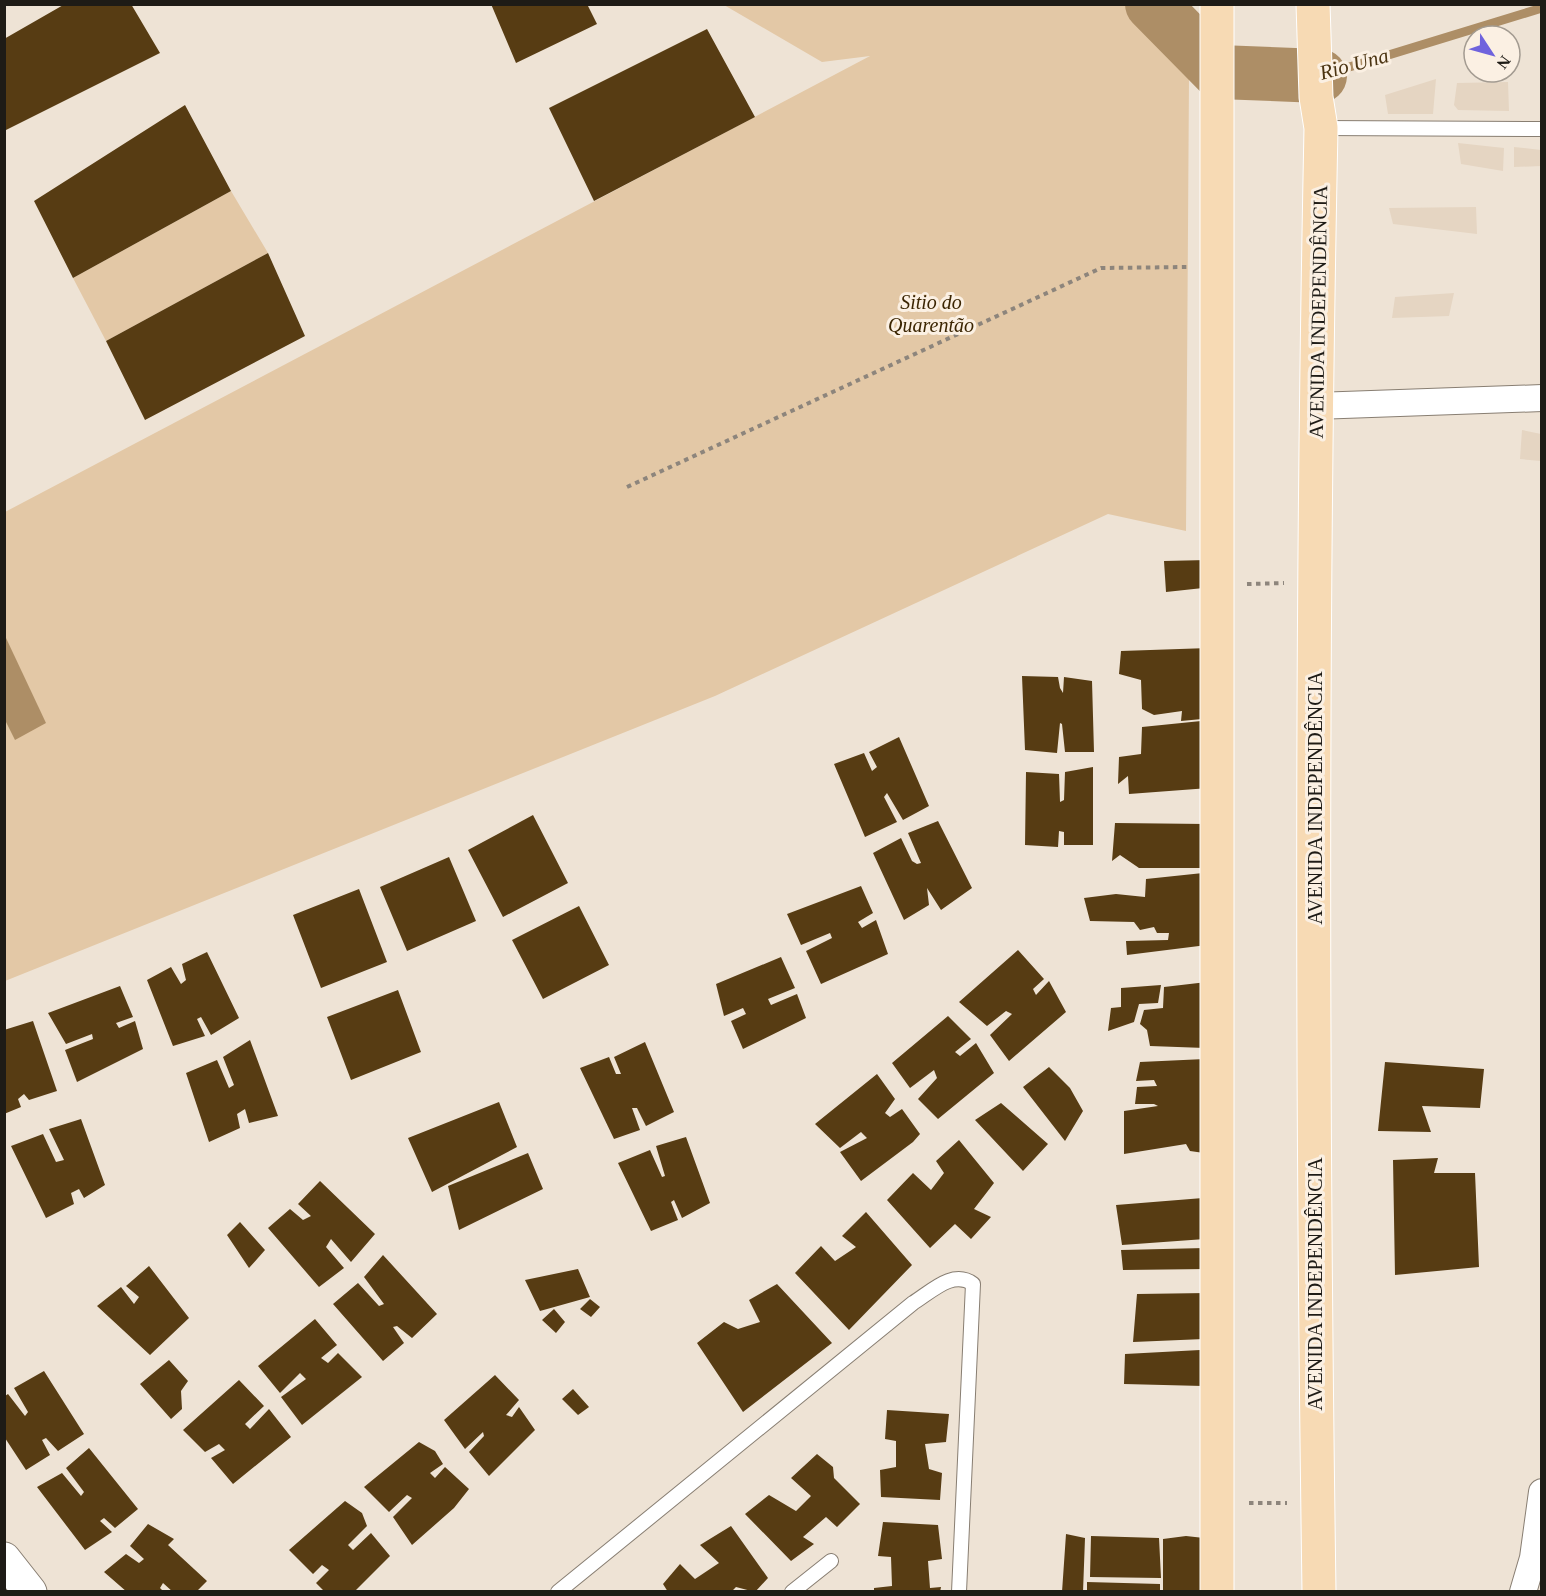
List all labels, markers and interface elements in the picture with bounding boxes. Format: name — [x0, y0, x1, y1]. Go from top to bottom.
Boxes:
north arrow — [1462, 24, 1522, 84]
water label: Rio Una — [1316, 43, 1391, 85]
text: N — [1493, 53, 1514, 73]
street label: AVENIDA INDEPENDÊNCIA — [1305, 185, 1331, 439]
park label: Sitio do Quarentão — [888, 291, 974, 336]
street label: AVENIDA INDEPENDÊNCIA — [1304, 671, 1326, 925]
street label: AVENIDA INDEPENDÊNCIA — [1304, 1157, 1326, 1411]

